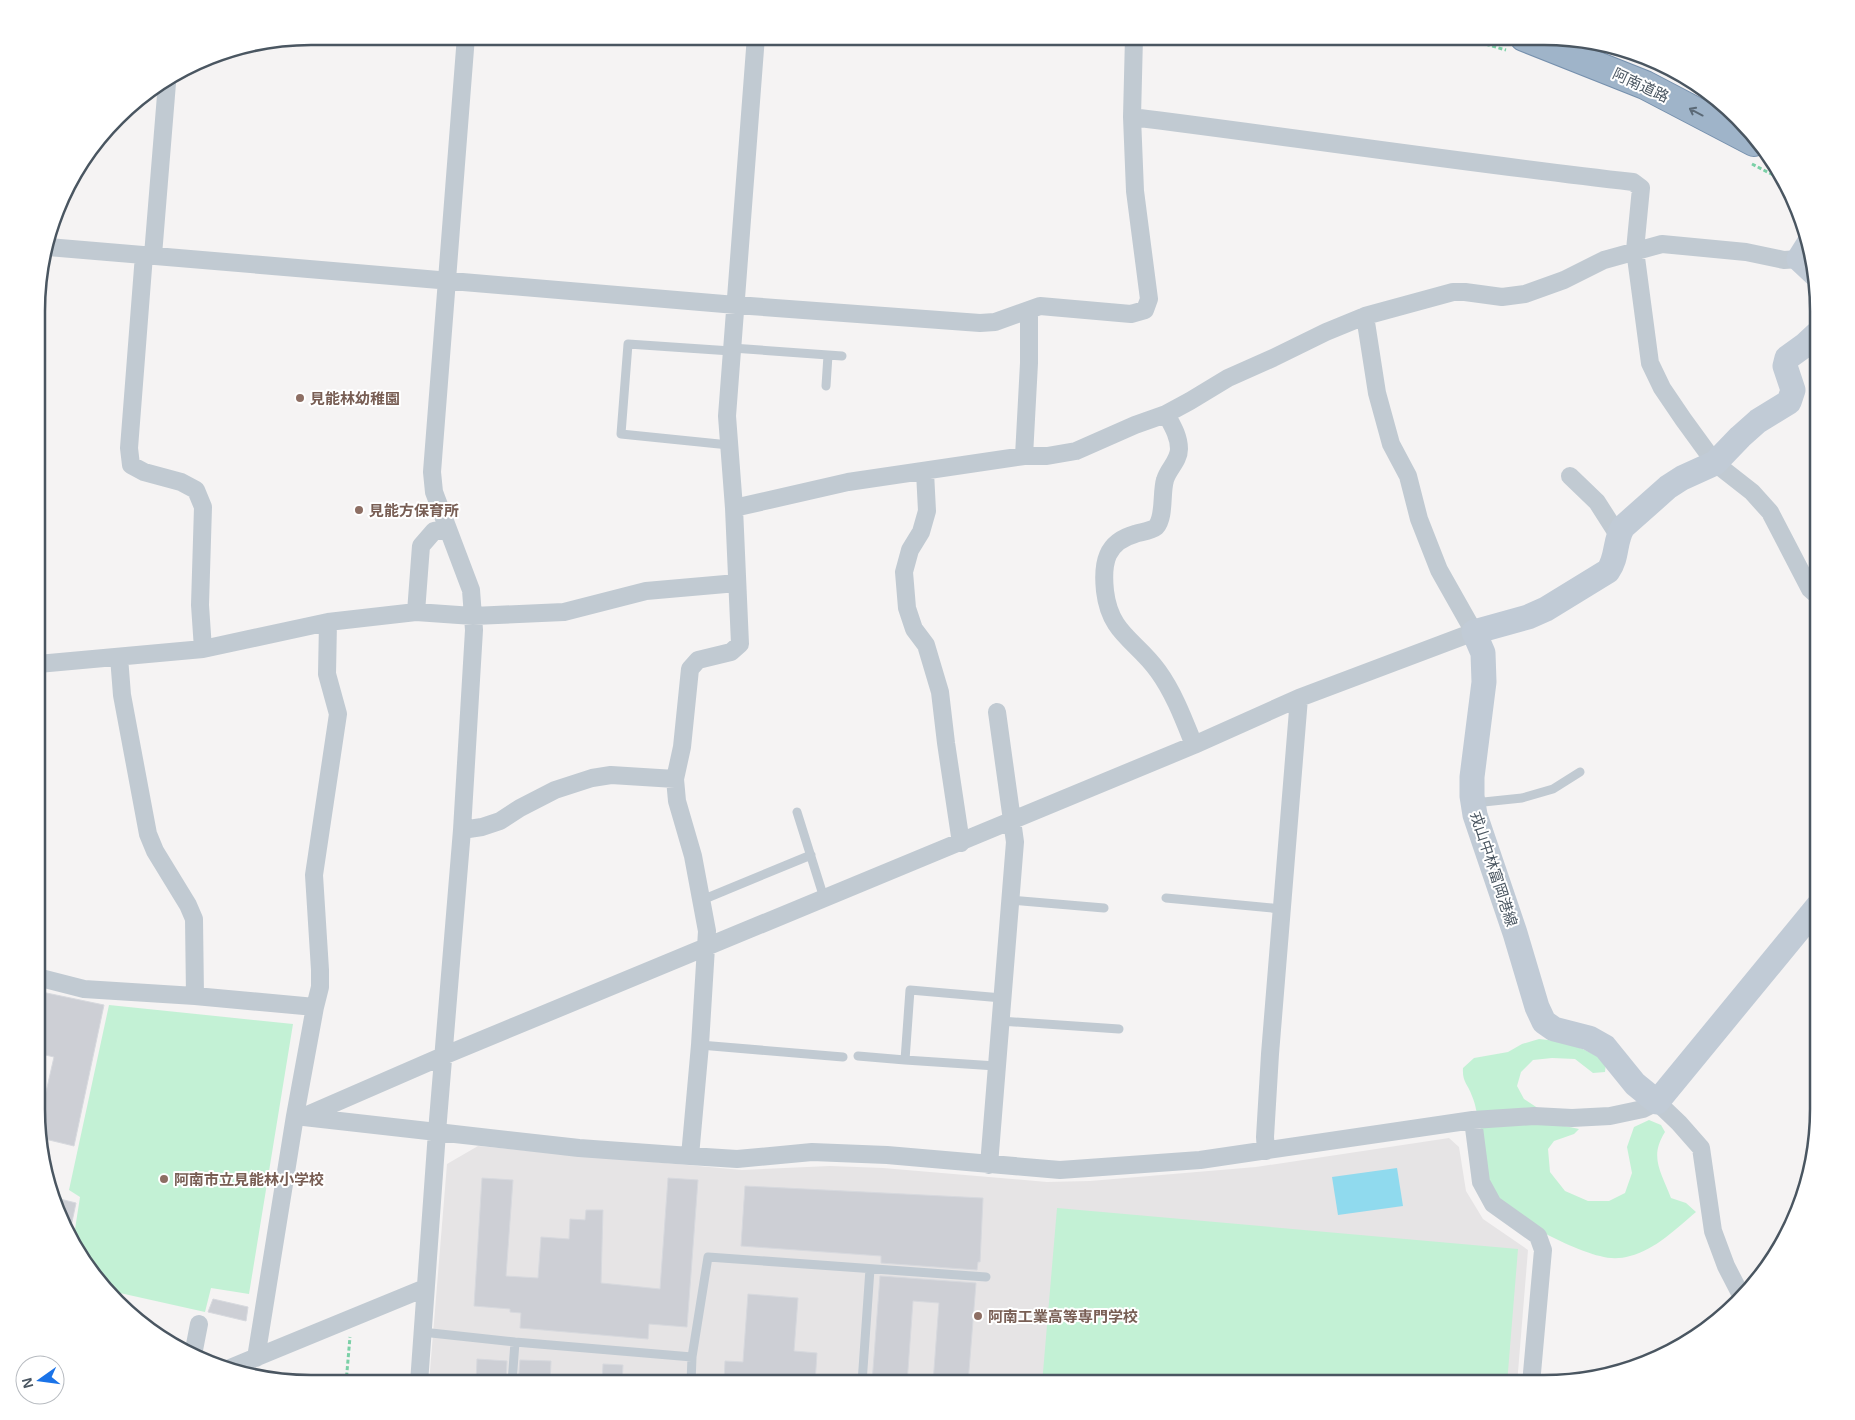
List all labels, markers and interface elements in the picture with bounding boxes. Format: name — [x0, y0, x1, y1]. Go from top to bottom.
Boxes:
street label: 阿南道路 — [1610, 65, 1672, 105]
one-way arrow — [1689, 106, 1703, 116]
place label: 見能林幼稚園 — [310, 390, 400, 407]
marker: 見能林幼稚園 — [294, 392, 306, 404]
place label: 見能方保育所 — [369, 502, 459, 519]
marker: 見能方保育所 — [353, 504, 365, 516]
street label: 戎山中林富岡港線 — [1467, 809, 1521, 929]
place label: 阿南市立見能林小学校 — [174, 1171, 324, 1188]
marker: 阿南市立見能林小学校 — [158, 1173, 170, 1185]
place label: 阿南工業高等専門学校 — [988, 1308, 1138, 1325]
marker: 阿南工業高等専門学校 — [972, 1310, 984, 1322]
north arrow — [15, 1355, 65, 1405]
text: N — [18, 1376, 36, 1390]

